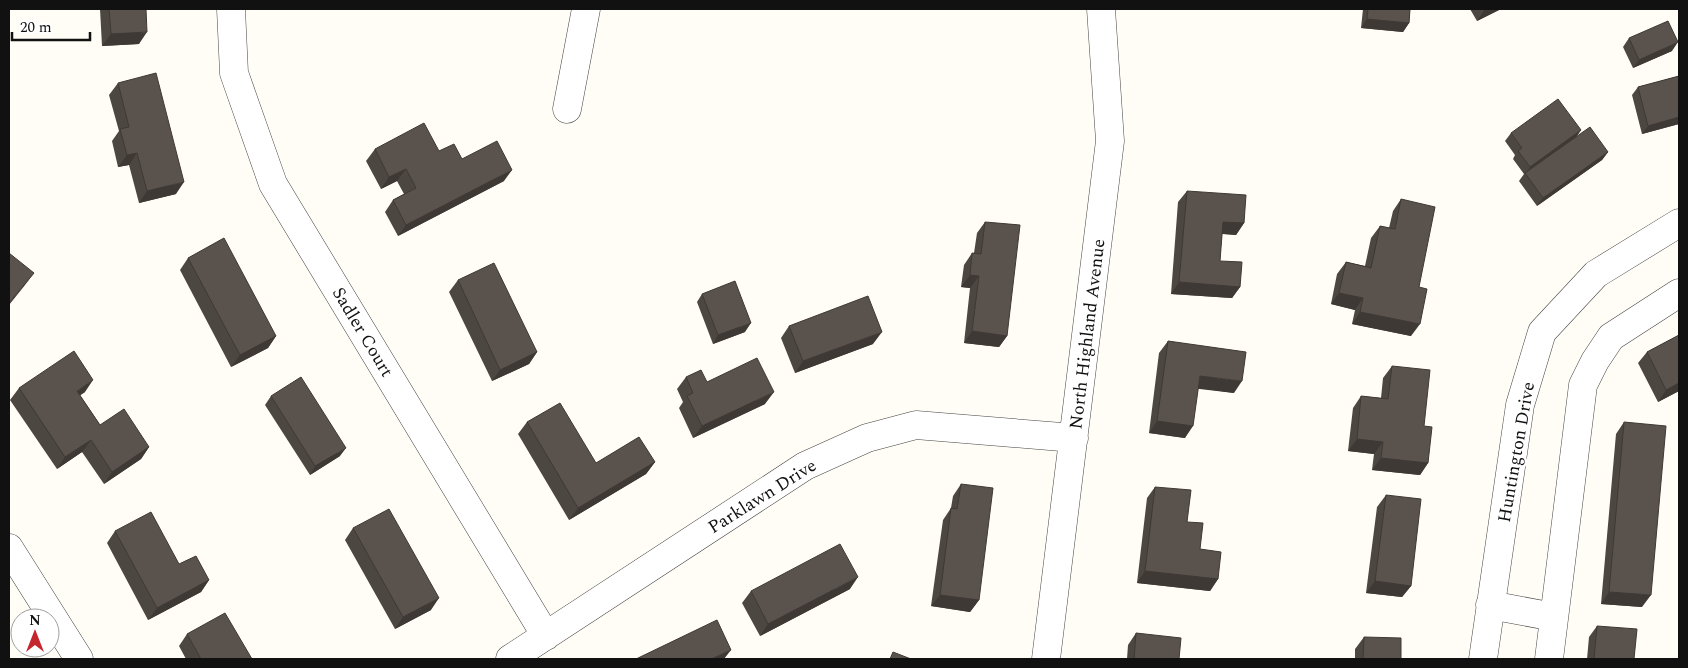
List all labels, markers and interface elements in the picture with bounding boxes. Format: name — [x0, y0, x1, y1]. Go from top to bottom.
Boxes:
scale bar — [12, 10, 90, 42]
text: 20 m — [20, 16, 52, 39]
street label: North Highland Avenue — [1062, 237, 1113, 431]
street label: Sadler Court — [325, 282, 400, 382]
street label: Huntington Drive — [1491, 380, 1542, 525]
street label: Parklawn Drive — [703, 452, 822, 541]
north arrow — [10, 608, 60, 658]
text: N — [29, 610, 41, 631]

